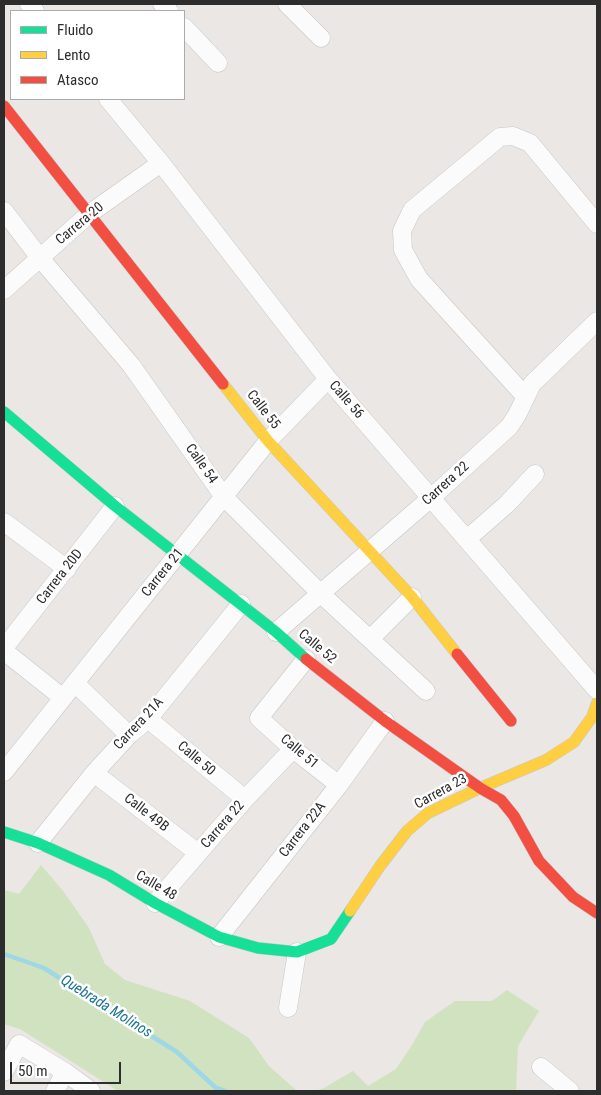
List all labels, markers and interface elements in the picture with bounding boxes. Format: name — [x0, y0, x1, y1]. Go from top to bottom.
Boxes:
legend — [10, 10, 185, 100]
text: Fluido — [57, 21, 93, 39]
text: Lento — [57, 46, 90, 64]
text: Atasco — [57, 71, 98, 89]
street label: Carrera 20 — [53, 199, 107, 249]
street label: Calle 56 — [325, 378, 367, 422]
street label: Calle 55 — [243, 387, 283, 433]
street label: Calle 54 — [181, 441, 221, 487]
street label: Carrera 22 — [419, 459, 473, 509]
street label: Carrera 21 — [138, 545, 188, 601]
street label: Carrera 20D — [33, 546, 87, 608]
street label: Calle 52 — [294, 626, 340, 668]
street label: Carrera 21A — [111, 694, 167, 754]
street label: Calle 51 — [276, 731, 322, 773]
street label: Calle 50 — [173, 738, 219, 780]
street label: Carrera 23 — [412, 771, 470, 813]
street label: Calle 49B — [120, 790, 172, 836]
street label: Carrera 22 — [198, 798, 248, 852]
street label: Carrera 22A — [276, 799, 330, 861]
street label: Calle 48 — [132, 868, 180, 904]
water label: Quebrada Molinos — [57, 972, 155, 1042]
scale bar — [12, 1052, 124, 1084]
text: 50 m — [18, 1062, 48, 1080]

